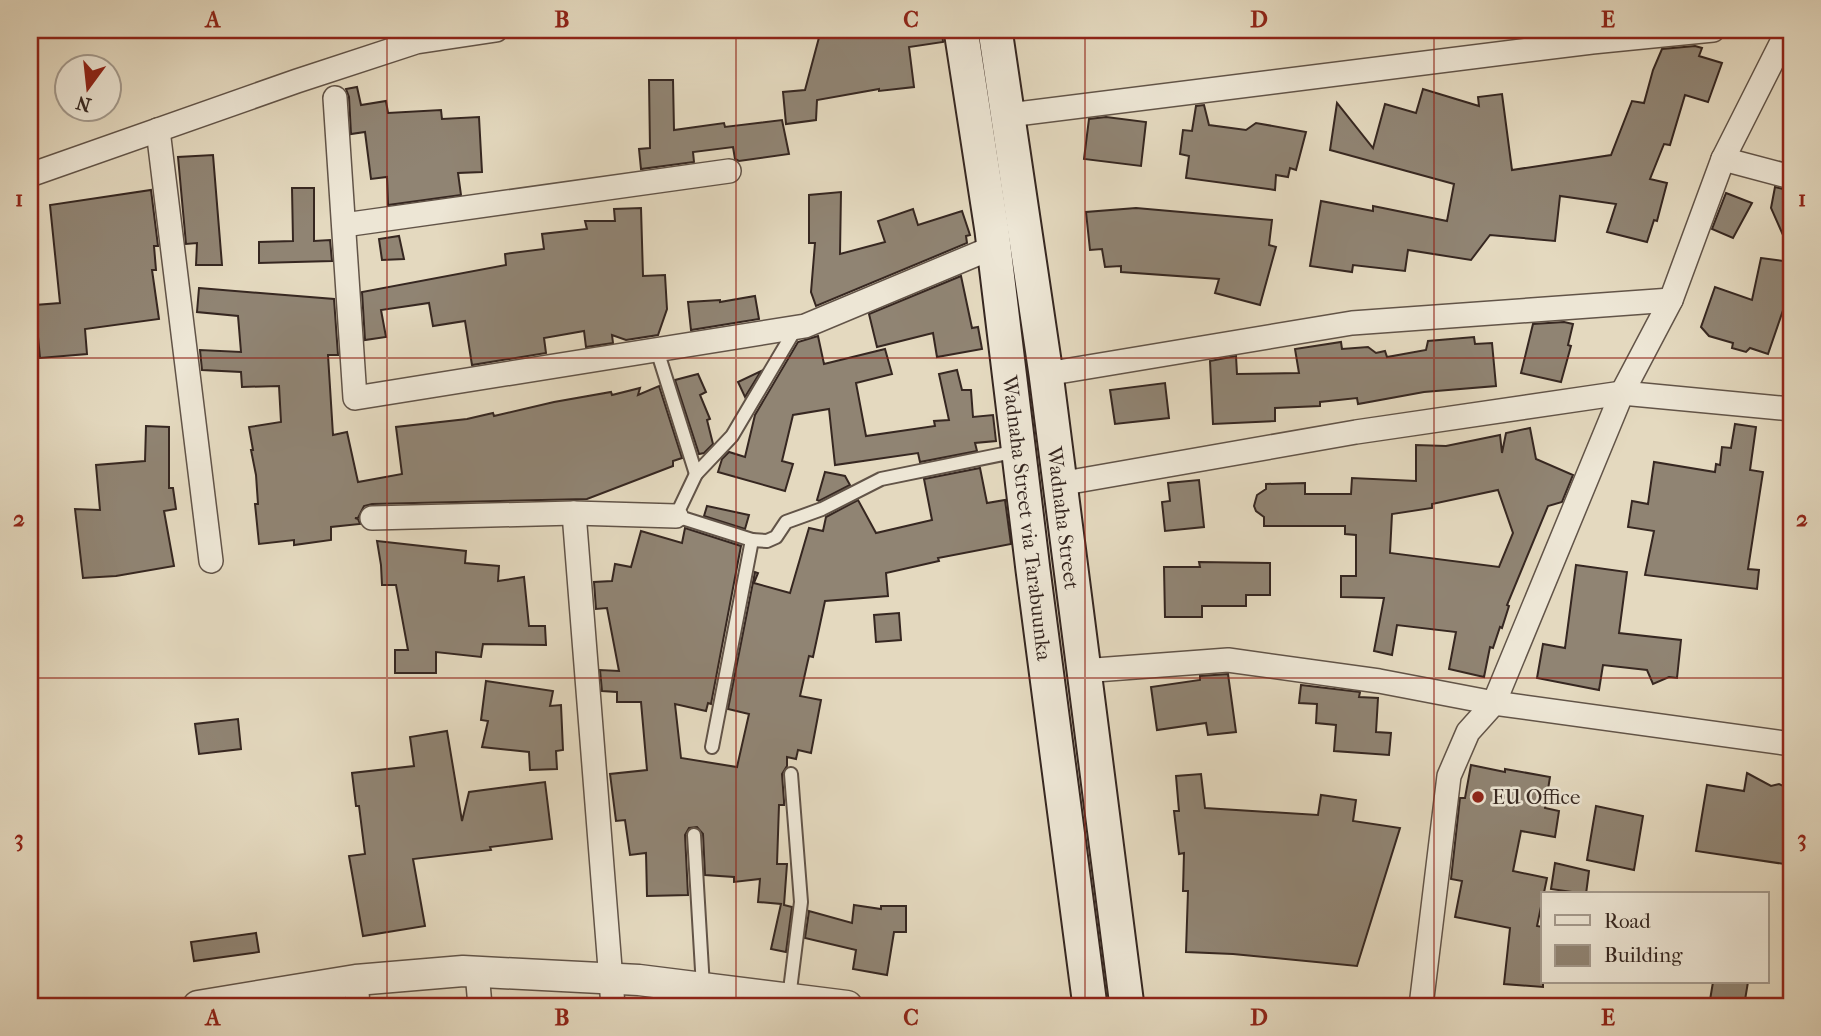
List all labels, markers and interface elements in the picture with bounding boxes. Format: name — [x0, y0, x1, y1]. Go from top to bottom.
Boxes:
text: A — [204, 6, 222, 33]
text: B — [555, 6, 570, 33]
text: C — [903, 6, 919, 33]
text: D — [1250, 6, 1268, 33]
text: E — [1601, 6, 1615, 33]
north arrow — [52, 52, 122, 122]
text: N — [73, 91, 94, 116]
text: 1 — [15, 185, 23, 212]
text: 1 — [1798, 185, 1806, 212]
street label: Wadnaha Street via Tarabuunka — [997, 373, 1056, 662]
street label: Wadnaha Street — [1042, 444, 1084, 591]
text: 2 — [13, 505, 25, 532]
text: 2 — [1796, 505, 1808, 532]
place label: EU Office — [1492, 785, 1580, 809]
marker: EU Office — [1470, 789, 1486, 805]
text: 3 — [14, 825, 24, 852]
text: 3 — [1797, 825, 1807, 852]
legend — [1541, 892, 1769, 984]
text: Road — [1604, 909, 1651, 933]
text: Building — [1604, 943, 1683, 967]
text: A — [204, 1004, 222, 1031]
text: B — [555, 1004, 570, 1031]
text: C — [903, 1004, 919, 1031]
text: D — [1250, 1004, 1268, 1031]
text: E — [1601, 1004, 1615, 1031]

